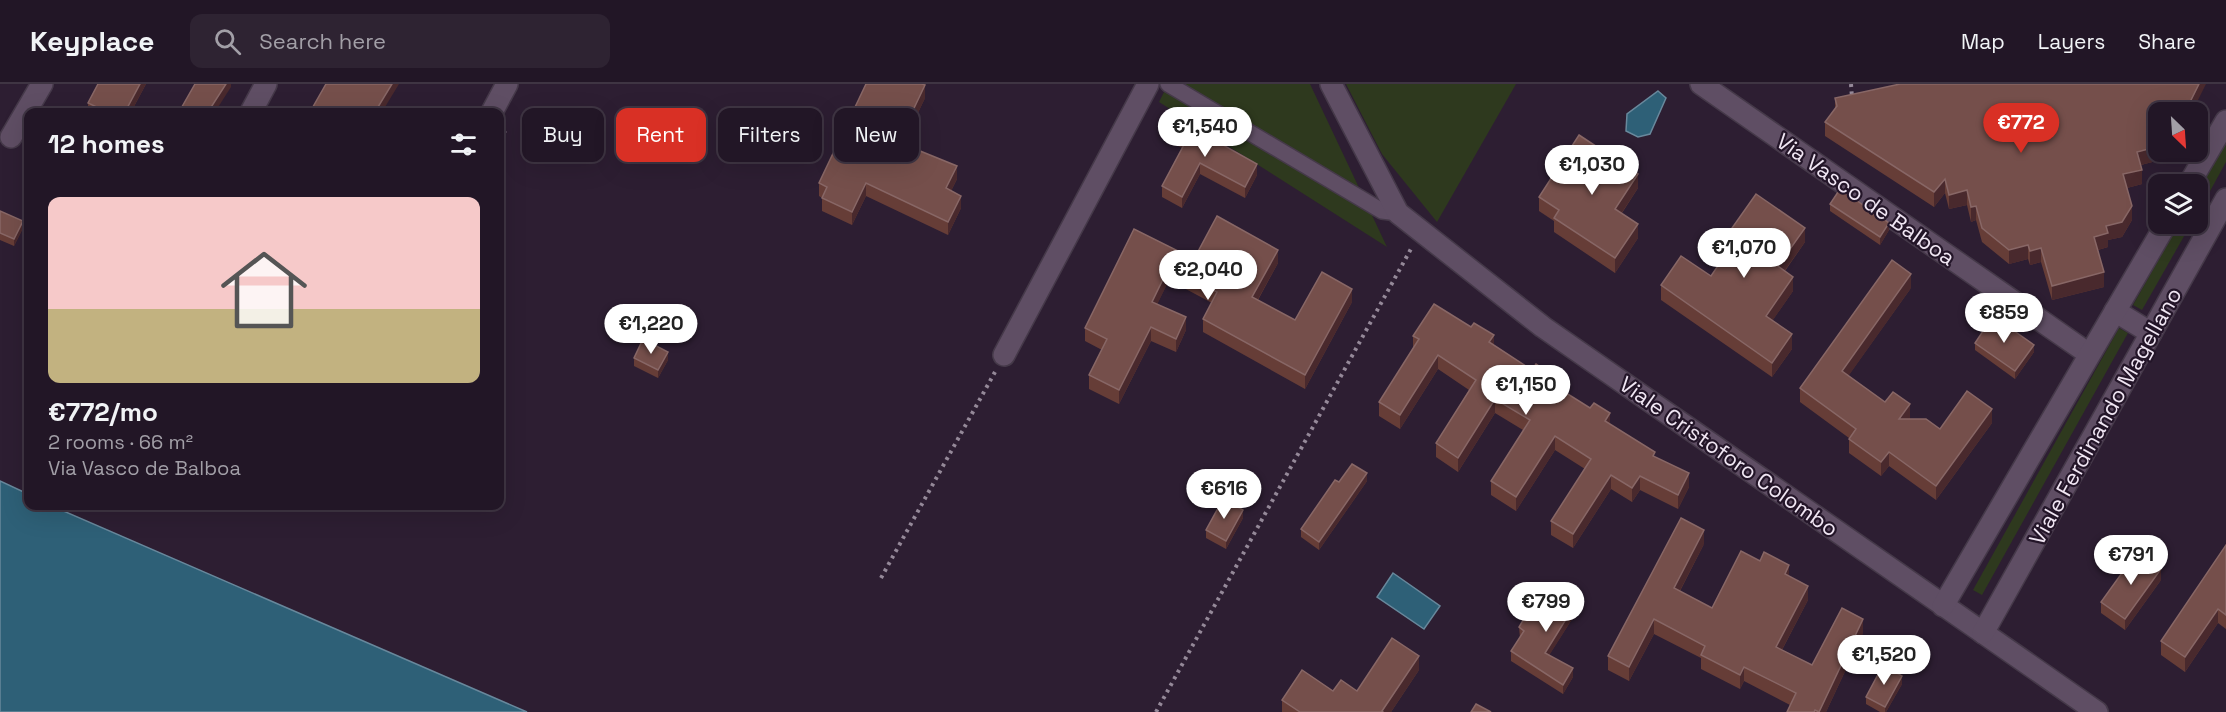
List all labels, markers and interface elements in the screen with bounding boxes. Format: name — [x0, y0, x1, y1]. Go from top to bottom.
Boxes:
search box — [190, 14, 610, 68]
text: Keyplace — [30, 23, 154, 59]
icon: search — [211, 25, 244, 58]
text: Search here — [259, 27, 386, 55]
text: Map — [1961, 28, 2005, 55]
text: Layers — [2038, 28, 2105, 55]
text: Share — [2138, 28, 2196, 55]
north arrow — [2148, 102, 2208, 162]
map controls — [2148, 102, 2208, 234]
pin: €772 — [1985, 103, 2057, 154]
pin: €1,540 — [1156, 107, 1254, 158]
chip: Buy — [522, 108, 604, 162]
chip: Rent — [616, 108, 706, 162]
chip: Filters — [718, 108, 822, 162]
chip: New — [834, 108, 919, 162]
text: €772 — [1997, 109, 2045, 135]
text: €1,540 — [1172, 113, 1238, 139]
text: 12 homes — [48, 127, 165, 161]
street label: Via Vasco de Balboa — [1771, 127, 1961, 272]
icon: filters — [447, 128, 480, 161]
pin: €1,030 — [1543, 145, 1641, 196]
text: €1,030 — [1559, 151, 1625, 177]
button: layers — [2148, 174, 2208, 234]
pin: €1,070 — [1695, 228, 1793, 279]
text: €1,070 — [1712, 234, 1776, 260]
icon: home — [210, 236, 318, 344]
pin: €2,040 — [1159, 250, 1257, 301]
text: €2,040 — [1173, 256, 1243, 282]
street label: Viale Ferdinando Magellano — [2022, 282, 2188, 550]
pin: €859 — [1968, 293, 2040, 344]
text: €859 — [1979, 299, 2029, 325]
pin: €1,220 — [602, 304, 700, 355]
text: €1,220 — [618, 310, 684, 336]
pin: €1,150 — [1477, 365, 1575, 416]
street label: Viale Cristoforo Colombo — [1614, 370, 1844, 542]
text: €1,150 — [1495, 371, 1557, 397]
text: €772/mo — [48, 395, 158, 429]
text: 2 rooms · 66 m² — [48, 429, 193, 455]
text: Via Vasco de Balboa — [48, 455, 241, 481]
pin: €616 — [1188, 469, 1260, 520]
text: €616 — [1200, 475, 1248, 501]
pin: €791 — [2095, 535, 2167, 586]
text: €791 — [2108, 541, 2154, 567]
pin: €799 — [1510, 582, 1582, 633]
text: €799 — [1521, 588, 1571, 614]
pin: €1,520 — [1835, 635, 1933, 686]
text: €1,520 — [1851, 641, 1917, 667]

